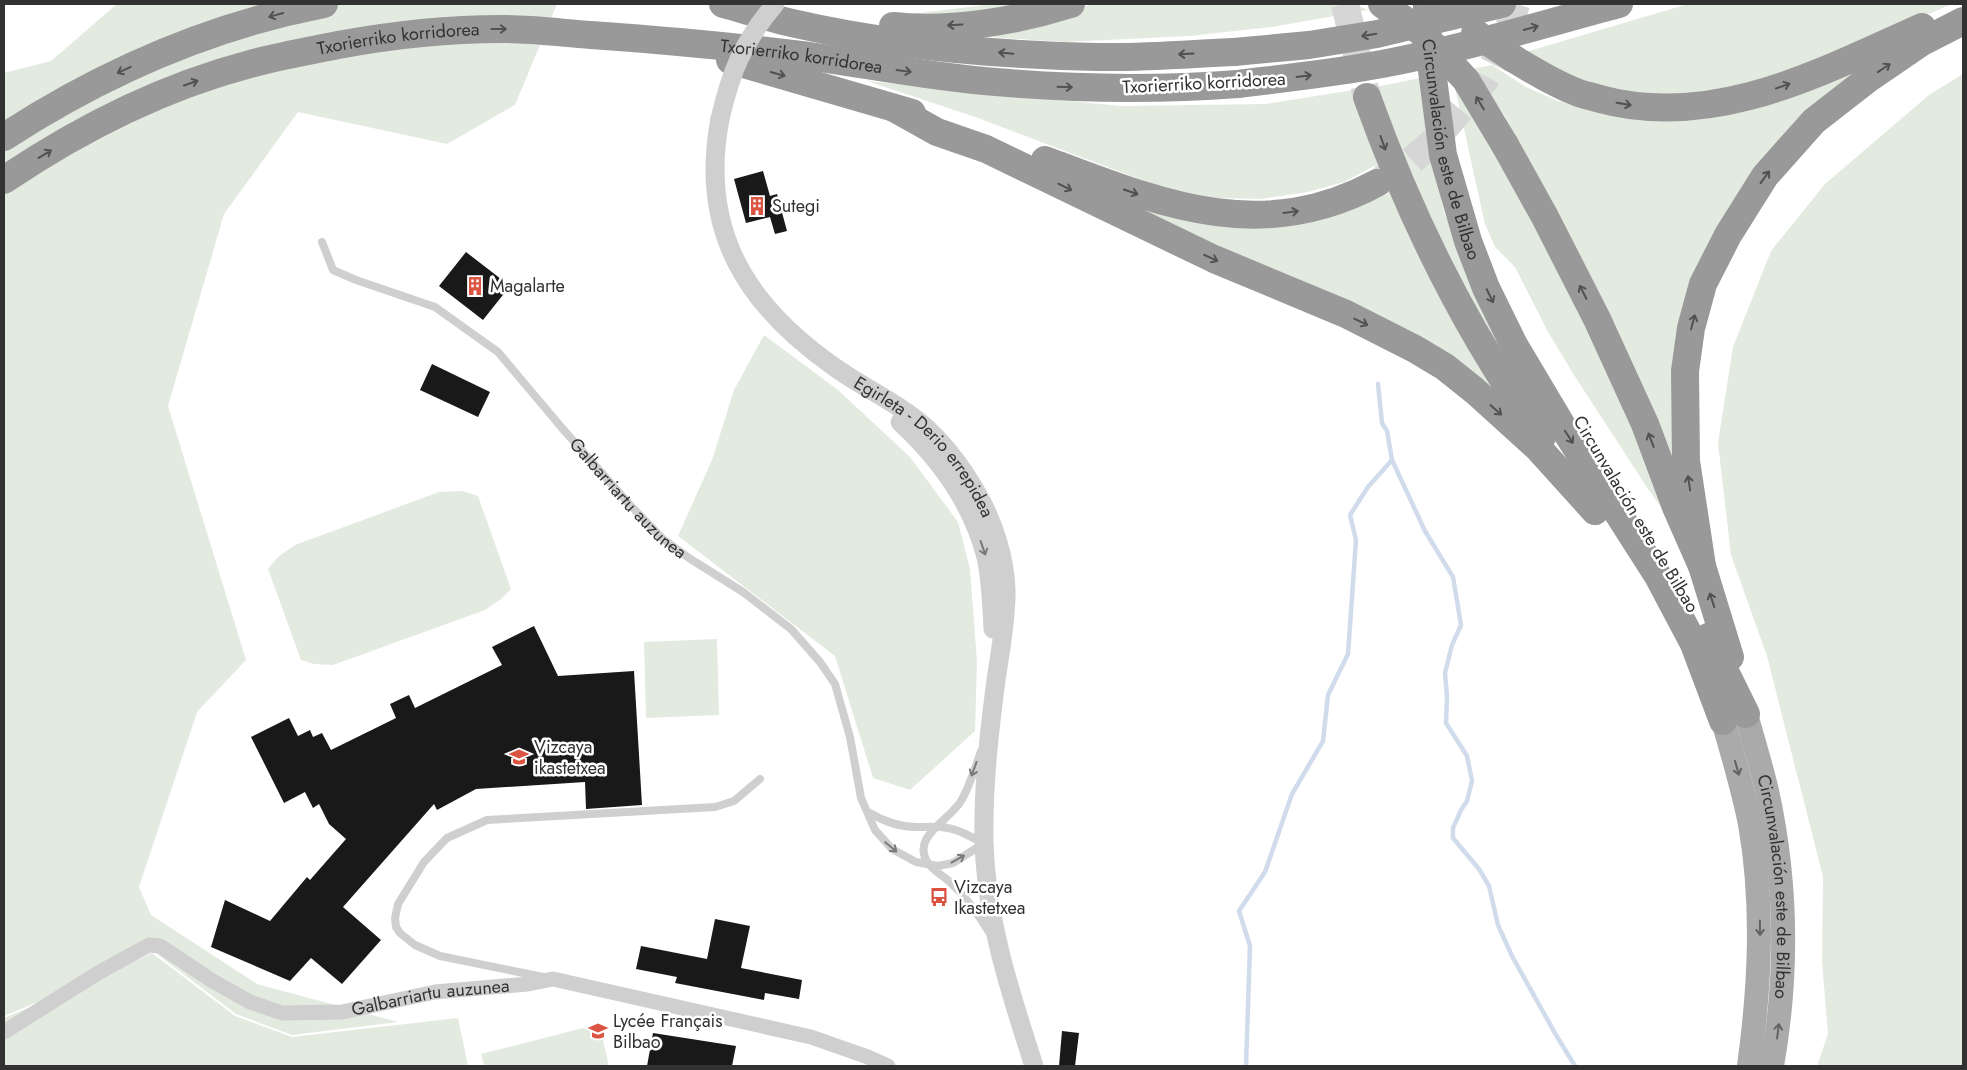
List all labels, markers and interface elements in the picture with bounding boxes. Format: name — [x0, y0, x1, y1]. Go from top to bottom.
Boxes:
one-way arrow — [269, 10, 285, 20]
street label: Txorierriko korridorea — [315, 16, 480, 62]
one-way arrow — [947, 21, 963, 30]
one-way arrow — [1523, 22, 1539, 32]
one-way arrow — [490, 24, 506, 34]
one-way arrow — [1362, 30, 1378, 40]
street label: Txorierriko korridorea — [719, 33, 884, 80]
street label: Circunvalación este de Bilbao — [1415, 37, 1487, 264]
one-way arrow — [998, 48, 1014, 58]
one-way arrow — [1178, 50, 1194, 59]
one-way arrow — [1877, 63, 1891, 73]
one-way arrow — [117, 66, 132, 75]
one-way arrow — [895, 66, 911, 76]
street label: Txorierriko korridorea — [1122, 66, 1286, 100]
one-way arrow — [770, 70, 786, 79]
one-way arrow — [1296, 71, 1312, 81]
one-way arrow — [183, 78, 198, 87]
one-way arrow — [1775, 81, 1790, 90]
one-way arrow — [1057, 82, 1073, 91]
one-way arrow — [1474, 97, 1484, 111]
one-way arrow — [1615, 99, 1631, 109]
one-way arrow — [1379, 135, 1388, 150]
one-way arrow — [37, 149, 51, 159]
one-way arrow — [1760, 170, 1770, 184]
one-way arrow — [1057, 183, 1072, 192]
one-way arrow — [1123, 188, 1138, 197]
place label: Sutegi — [772, 193, 820, 219]
building icon: Sutegi — [746, 195, 768, 217]
one-way arrow — [1282, 207, 1298, 217]
one-way arrow — [1203, 254, 1218, 263]
place label: Magalarte — [490, 273, 565, 299]
building icon: Magalarte — [464, 275, 486, 297]
one-way arrow — [1578, 285, 1587, 300]
one-way arrow — [1485, 288, 1495, 303]
one-way arrow — [1689, 314, 1698, 330]
one-way arrow — [1353, 317, 1368, 327]
street label: Egirleta - Derio errepidea — [849, 370, 1000, 521]
one-way arrow — [1489, 404, 1502, 416]
street label: Circunvalación este de Bilbao — [1567, 411, 1705, 618]
one-way arrow — [1564, 430, 1575, 444]
street label: Galbarriartu auzunea — [563, 432, 692, 565]
one-way arrow — [1645, 433, 1655, 448]
one-way arrow — [1684, 476, 1694, 492]
one-way arrow — [979, 540, 988, 556]
one-way arrow — [1707, 593, 1717, 609]
place label: Vizcaya ikastetxea — [534, 734, 606, 781]
school or university icon: Vizcaya ikastetxea — [508, 746, 530, 768]
one-way arrow — [1732, 759, 1742, 775]
one-way arrow — [969, 761, 978, 777]
street label: Circunvalación este de Bilbao — [1750, 772, 1796, 1000]
one-way arrow — [884, 841, 897, 852]
one-way arrow — [950, 854, 965, 863]
place label: Vizcaya Ikastetxea — [954, 874, 1025, 921]
bus stop icon: Vizcaya Ikastetxea — [928, 886, 950, 908]
one-way arrow — [1755, 920, 1764, 936]
street label: Galbarriartu auzunea — [349, 973, 511, 1023]
place label: Lycée Français Bilbao — [613, 1008, 723, 1055]
school or university icon: Lycée Français Bilbao — [587, 1020, 609, 1042]
one-way arrow — [1773, 1023, 1783, 1039]

